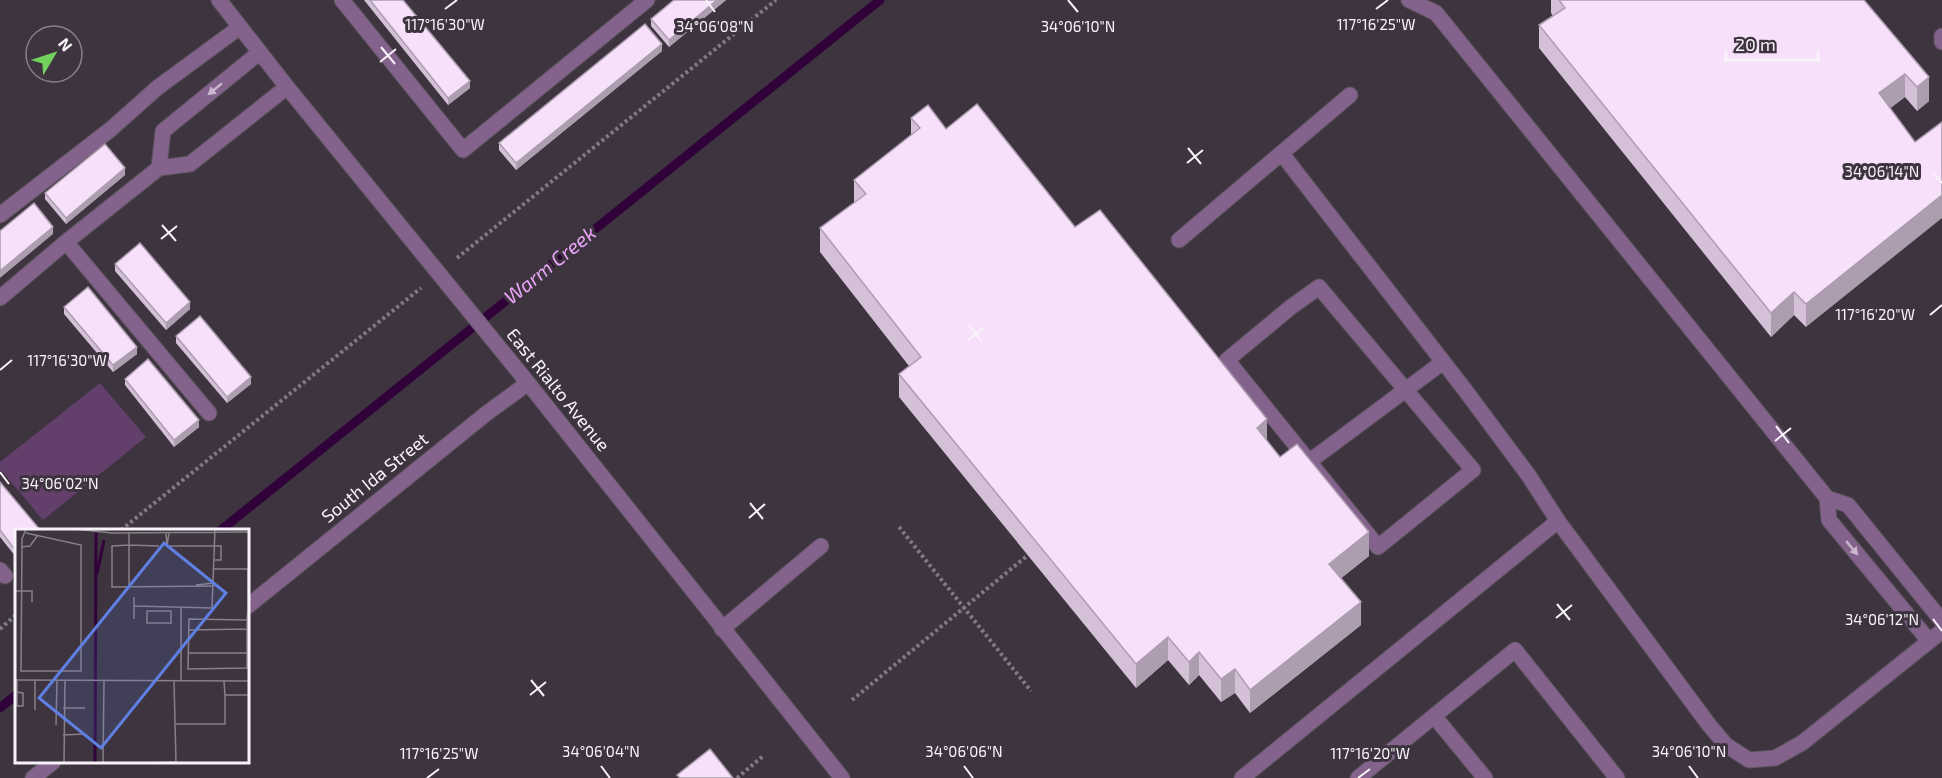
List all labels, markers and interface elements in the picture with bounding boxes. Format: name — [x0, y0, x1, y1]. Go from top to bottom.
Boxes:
text: 117°16'30"W — [405, 15, 485, 33]
text: 117°16'25"W — [1337, 15, 1415, 33]
text: 34°06'08"N — [676, 17, 754, 35]
text: 34°06'10"N — [1041, 17, 1115, 35]
north arrow — [24, 24, 84, 84]
scale bar — [1726, 24, 1818, 62]
text: 20 m — [1735, 33, 1776, 55]
text: N — [55, 34, 77, 55]
one-way arrow — [207, 82, 222, 94]
text: 34°06'14"N — [1845, 162, 1919, 180]
water label: Warm Creek — [499, 220, 600, 308]
text: 117°16'20"W — [1835, 305, 1915, 323]
street label: East Rialto Avenue — [503, 324, 615, 455]
text: 117°16'30"W — [27, 351, 107, 369]
street label: South Ida Street — [317, 427, 432, 527]
text: 34°06'02"N — [21, 474, 99, 492]
inset map — [15, 529, 249, 763]
one-way arrow — [1845, 540, 1858, 555]
text: 34°06'12"N — [1845, 610, 1919, 628]
text: 34°06'04"N — [562, 742, 640, 760]
text: 34°06'06"N — [925, 742, 1003, 760]
text: 34°06'10"N — [1652, 742, 1726, 760]
text: 117°16'25"W — [400, 744, 478, 762]
text: 117°16'20"W — [1330, 744, 1410, 762]

